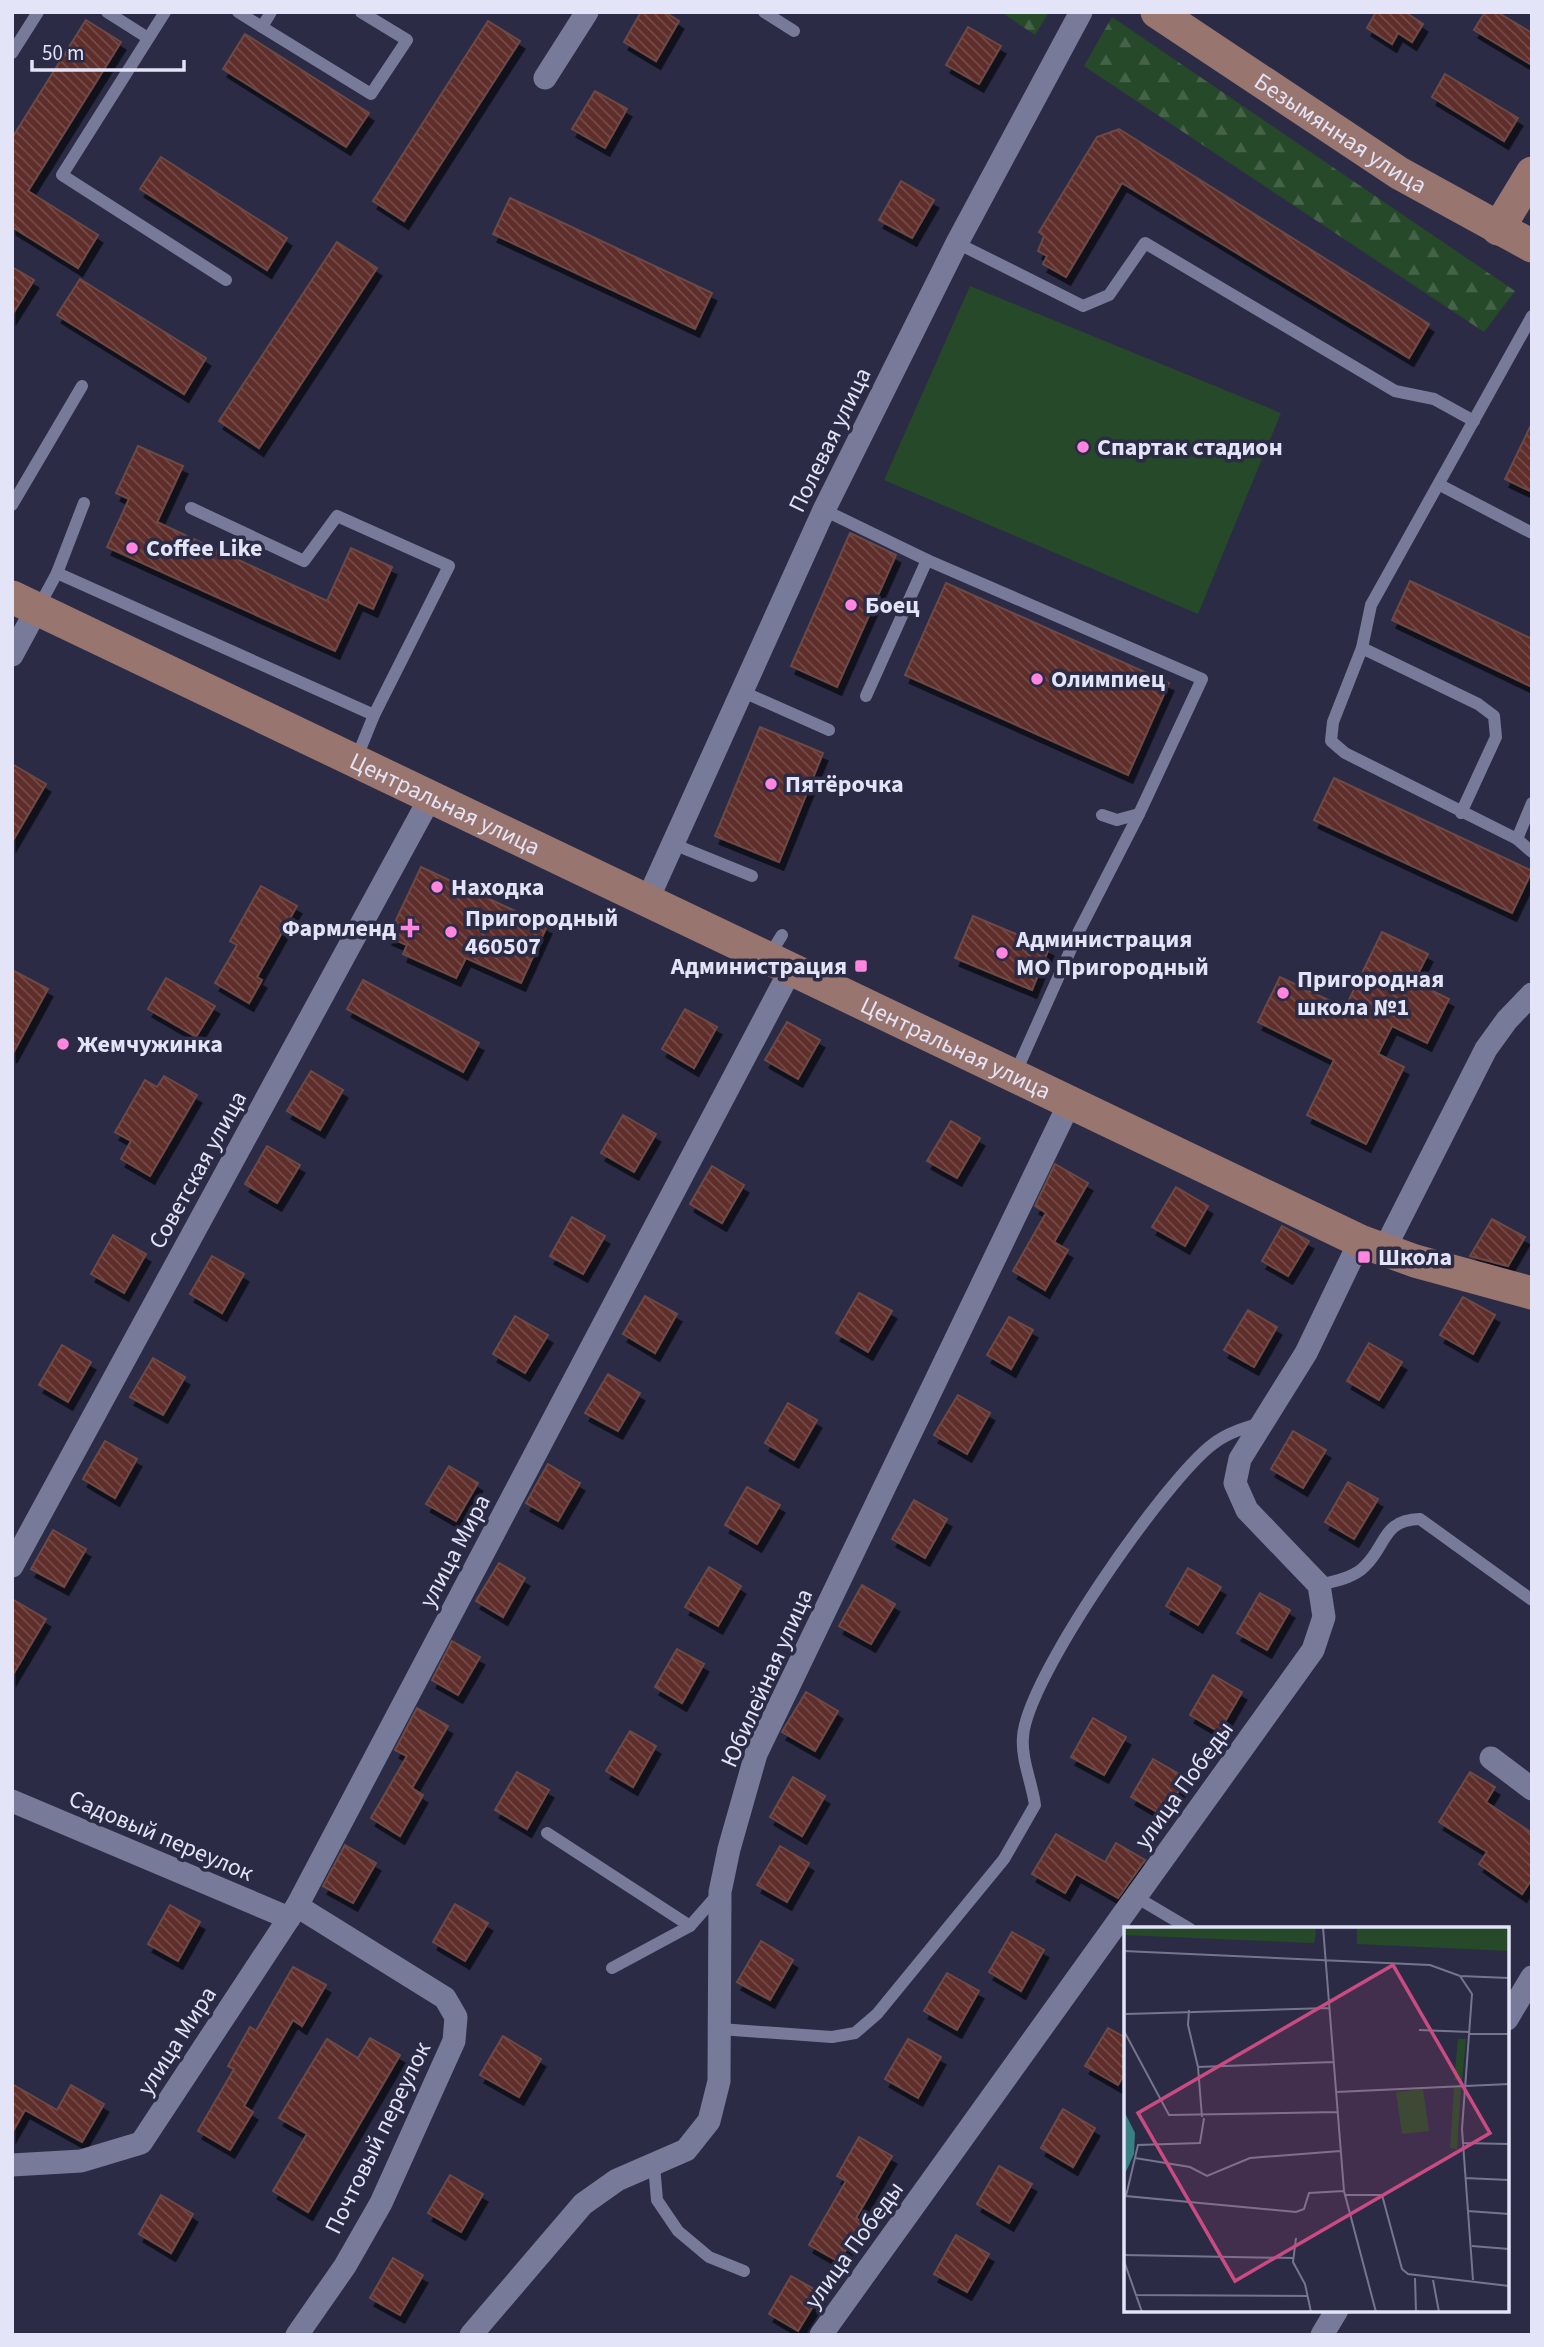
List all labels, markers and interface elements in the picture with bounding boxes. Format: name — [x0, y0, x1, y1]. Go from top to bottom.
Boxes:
scale bar — [32, 28, 184, 72]
text: 50 m — [42, 38, 84, 68]
street label: Безымянная улица — [1247, 64, 1433, 202]
street label: Полевая улица — [780, 362, 880, 518]
place label: Спартак стадион — [1097, 430, 1283, 465]
marker: Спартак стадион — [1075, 439, 1091, 455]
place label: Coffee Like — [146, 531, 262, 566]
marker: Coffee Like — [124, 540, 140, 556]
place label: Боец — [865, 588, 919, 623]
marker: Боец — [843, 597, 859, 613]
place label: Олимпиец — [1051, 662, 1165, 697]
marker: Олимпиец — [1029, 671, 1045, 687]
street label: Центральная улица — [344, 743, 546, 864]
place label: Пятёрочка — [785, 767, 904, 802]
marker: Пятёрочка — [763, 776, 779, 792]
place label: Находка — [451, 870, 544, 905]
marker: Находка — [429, 879, 445, 895]
place label: Пригородный 460507 — [465, 901, 618, 964]
place label: Фармленд — [282, 911, 396, 946]
marker: Фармленд — [402, 920, 418, 936]
place label: Администрация МО Пригородный — [1015, 922, 1209, 985]
marker: Пригородный 460507 — [443, 924, 459, 940]
marker: Администрация МО Пригородный — [994, 945, 1010, 961]
place label: Администрация — [670, 949, 847, 984]
marker: Администрация — [853, 958, 869, 974]
place label: Пригородная школа №1 — [1297, 962, 1444, 1025]
marker: Пригородная школа №1 — [1275, 985, 1291, 1001]
street label: Центральная улица — [855, 987, 1057, 1108]
place label: Жемчужинка — [77, 1027, 223, 1062]
marker: Жемчужинка — [55, 1036, 71, 1052]
street label: Советская улица — [140, 1085, 256, 1255]
place label: Школа — [1378, 1240, 1452, 1275]
marker: Школа — [1356, 1249, 1372, 1265]
street label: улица Мира — [410, 1488, 500, 1614]
street label: Юбилейная улица — [712, 1583, 822, 1773]
street label: улица Победы — [1126, 1714, 1242, 1856]
street label: Садовый переулок — [63, 1781, 259, 1891]
inset map — [1124, 1927, 1509, 2312]
street label: улица Мира — [129, 1980, 225, 2102]
street label: Почтовый переулок — [316, 2036, 440, 2240]
street label: улица Победы — [796, 2174, 912, 2316]

